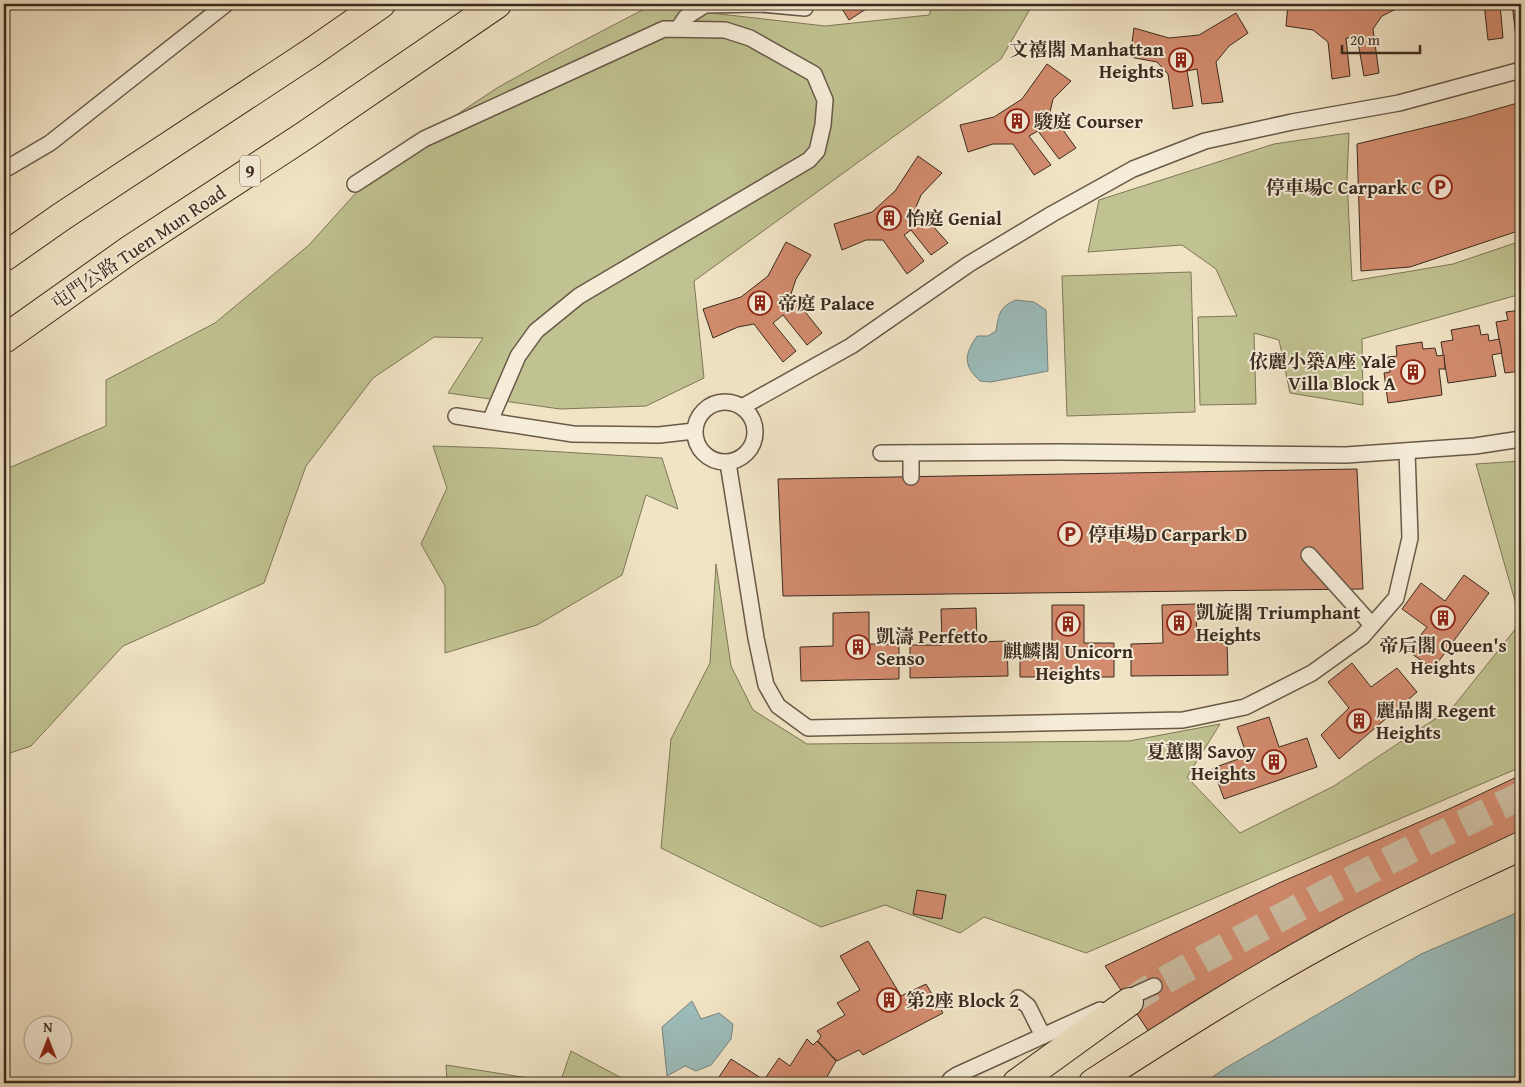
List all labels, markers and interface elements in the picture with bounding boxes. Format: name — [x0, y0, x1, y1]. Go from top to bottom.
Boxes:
scale bar — [1342, 22, 1420, 54]
text: 20 m — [1350, 29, 1381, 50]
place label: 文禧閣 Manhattan Heights — [1009, 35, 1165, 85]
building icon: 文禧閣 Manhattan Heights — [1168, 47, 1194, 73]
place label: 駿庭 Courser — [1034, 107, 1143, 135]
building icon: 駿庭 Courser — [1004, 108, 1030, 134]
road number: 9 — [240, 156, 260, 187]
place label: 停車場C Carpark C — [1266, 173, 1422, 201]
parking icon: 停車場C Carpark C — [1427, 174, 1453, 200]
street label: 屯門公路 Tuen Mun Road — [45, 178, 232, 316]
place label: 怡庭 Genial — [906, 204, 1002, 232]
building icon: 怡庭 Genial — [876, 205, 902, 231]
place label: 帝庭 Palace — [778, 289, 875, 317]
building icon: 帝庭 Palace — [747, 290, 773, 316]
place label: 依麗小築A座 Yale Villa Block A — [1249, 347, 1396, 397]
building icon: 依麗小築A座 Yale Villa Block A — [1400, 359, 1426, 385]
place label: 停車場D Carpark D — [1088, 520, 1247, 548]
parking icon: 停車場D Carpark D — [1057, 521, 1083, 547]
place label: 凱旋閣 Triumphant Heights — [1196, 598, 1361, 648]
building icon: 帝后閣 Queen's Heights — [1430, 605, 1456, 631]
building icon: 凱旋閣 Triumphant Heights — [1166, 610, 1192, 636]
building icon: 麒麟閣 Unicorn Heights — [1055, 611, 1081, 637]
place label: 凱濤 Perfetto Senso — [876, 622, 988, 672]
place label: 帝后閣 Queen's Heights — [1379, 631, 1507, 681]
building icon: 凱濤 Perfetto Senso — [845, 634, 871, 660]
place label: 麒麟閣 Unicorn Heights — [1003, 637, 1134, 687]
place label: 麗晶閣 Regent Heights — [1376, 696, 1497, 746]
building icon: 麗晶閣 Regent Heights — [1346, 708, 1372, 734]
place label: 夏蕙閣 Savoy Heights — [1146, 737, 1256, 787]
building icon: 夏蕙閣 Savoy Heights — [1261, 749, 1287, 775]
place label: 第2座 Block 2 — [906, 986, 1019, 1014]
building icon: 第2座 Block 2 — [876, 987, 902, 1013]
north arrow — [22, 1014, 72, 1064]
text: N — [43, 1017, 53, 1037]

